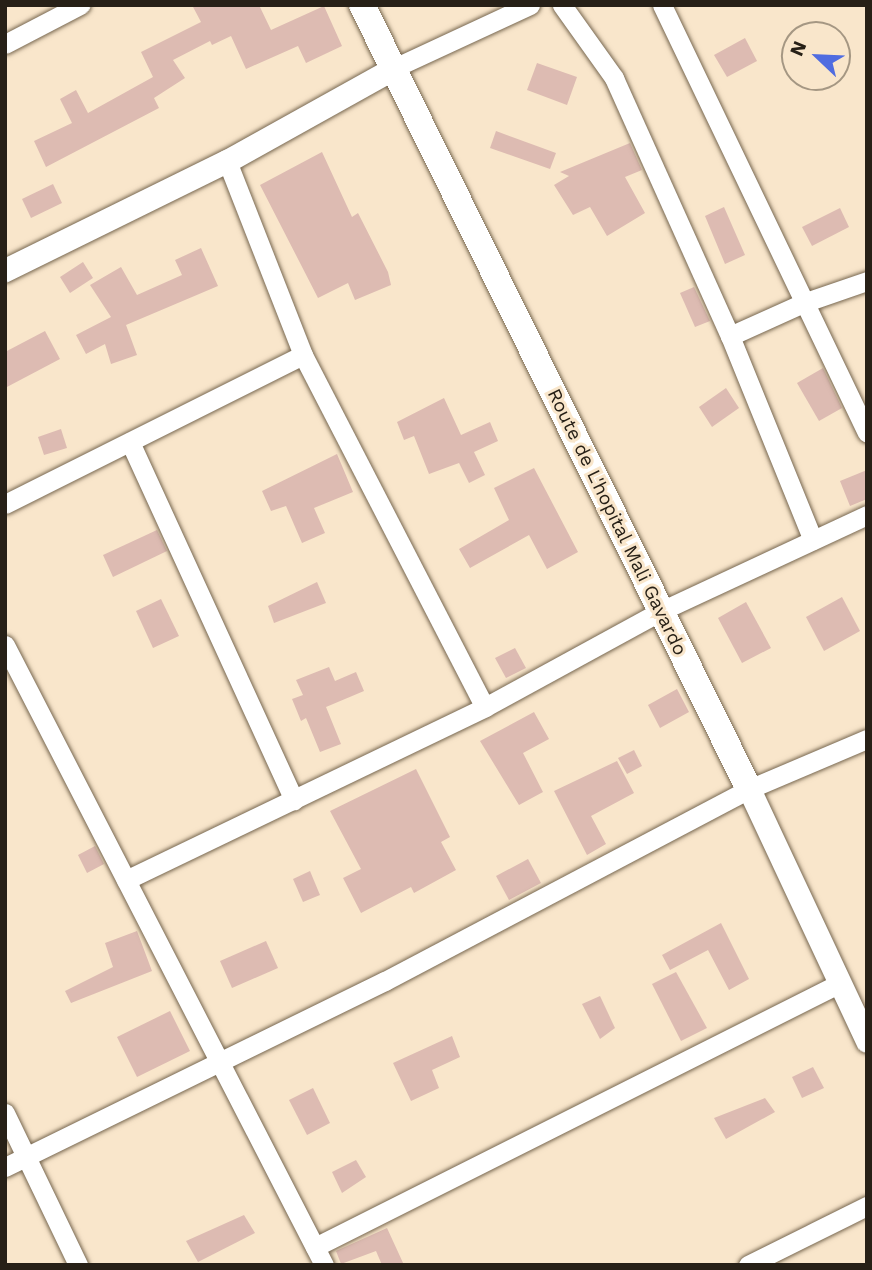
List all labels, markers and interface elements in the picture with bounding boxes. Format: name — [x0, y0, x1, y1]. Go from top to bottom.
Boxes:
north arrow — [781, 21, 851, 91]
text: N — [785, 37, 811, 59]
street label: Route de L'hopital Mali Gavardo — [542, 385, 692, 659]

